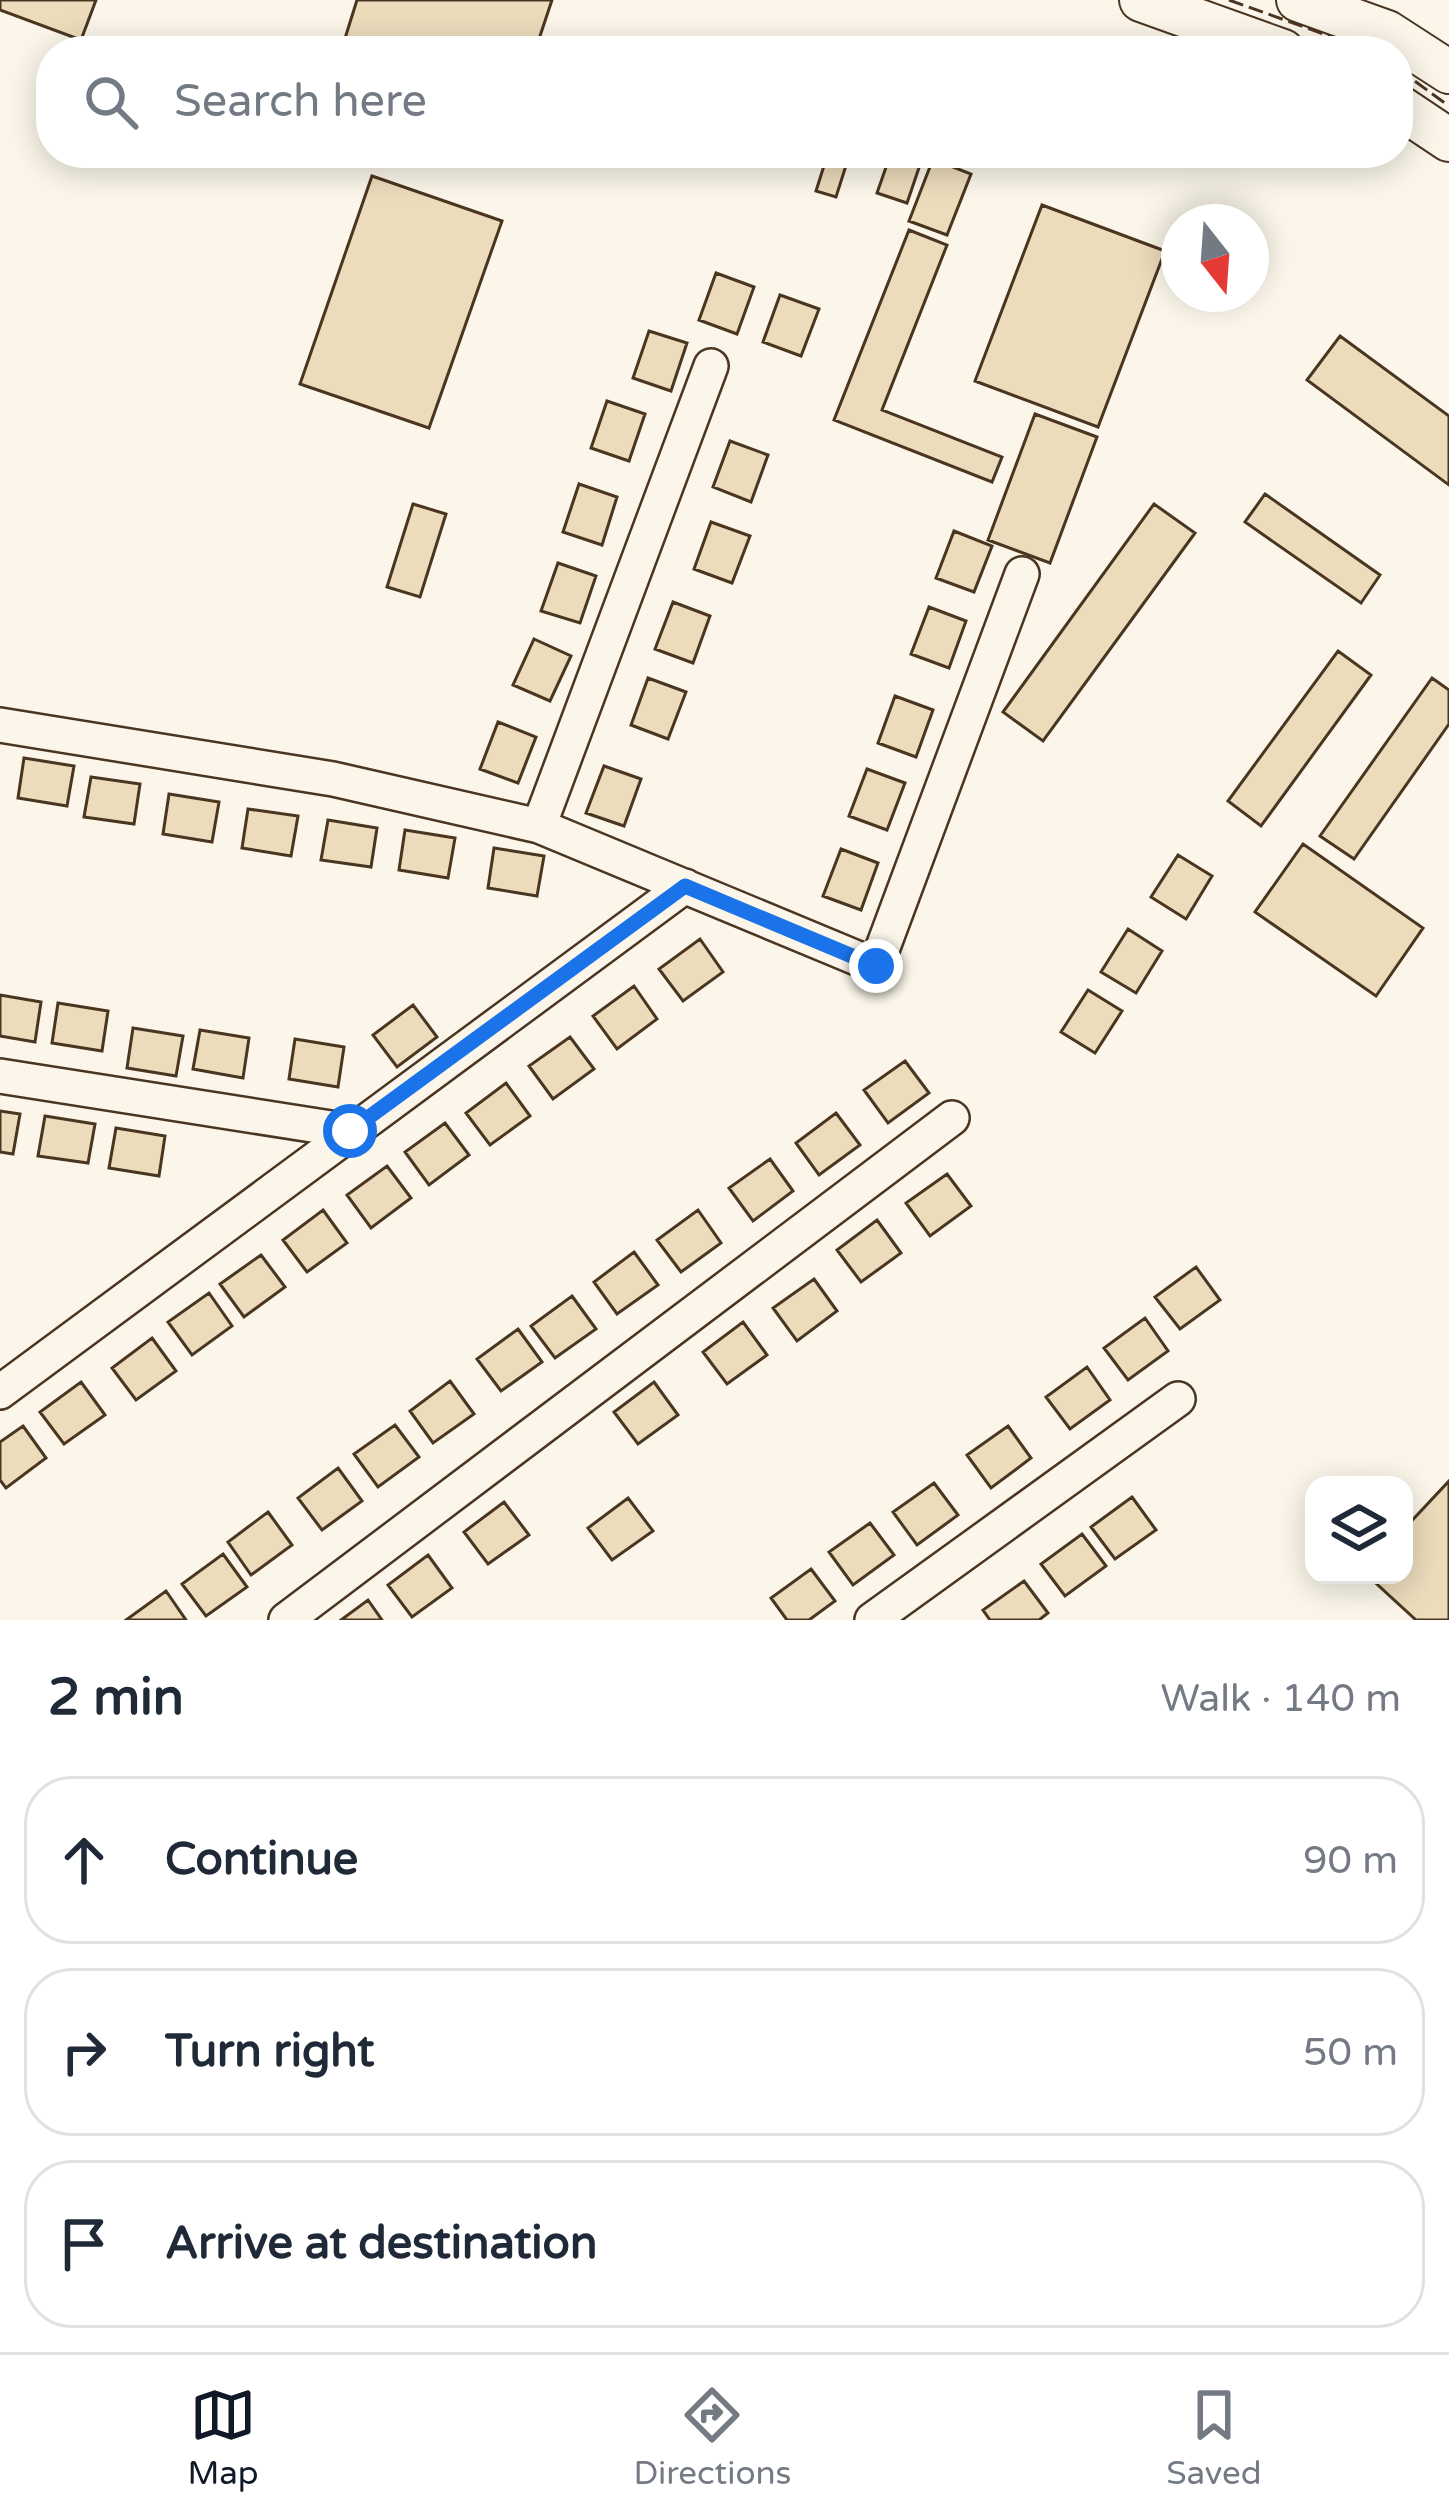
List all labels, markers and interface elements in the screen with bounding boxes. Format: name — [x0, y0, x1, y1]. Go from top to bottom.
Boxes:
search box — [36, 36, 1413, 168]
icon: search — [78, 69, 144, 135]
text: Search here — [174, 75, 427, 129]
north arrow — [1161, 204, 1269, 312]
route end — [849, 939, 903, 993]
route start — [323, 1104, 377, 1158]
map controls — [1305, 1476, 1413, 1584]
button: layers — [1305, 1476, 1413, 1584]
text: 2 min — [48, 1667, 184, 1729]
text: Walk · 140 m — [1160, 1675, 1401, 1722]
icon: ahead — [51, 1827, 117, 1893]
text: Continue — [165, 1833, 358, 1887]
text: 90 m — [1303, 1837, 1398, 1884]
icon: right — [51, 2019, 117, 2085]
text: Turn right — [165, 2025, 374, 2079]
text: 50 m — [1303, 2029, 1398, 2076]
icon: arrive — [51, 2211, 117, 2277]
text: Arrive at destination — [165, 2217, 597, 2271]
tab: Map — [187, 2382, 259, 2493]
tab: Directions — [633, 2382, 791, 2493]
tab: Saved — [1166, 2382, 1262, 2493]

